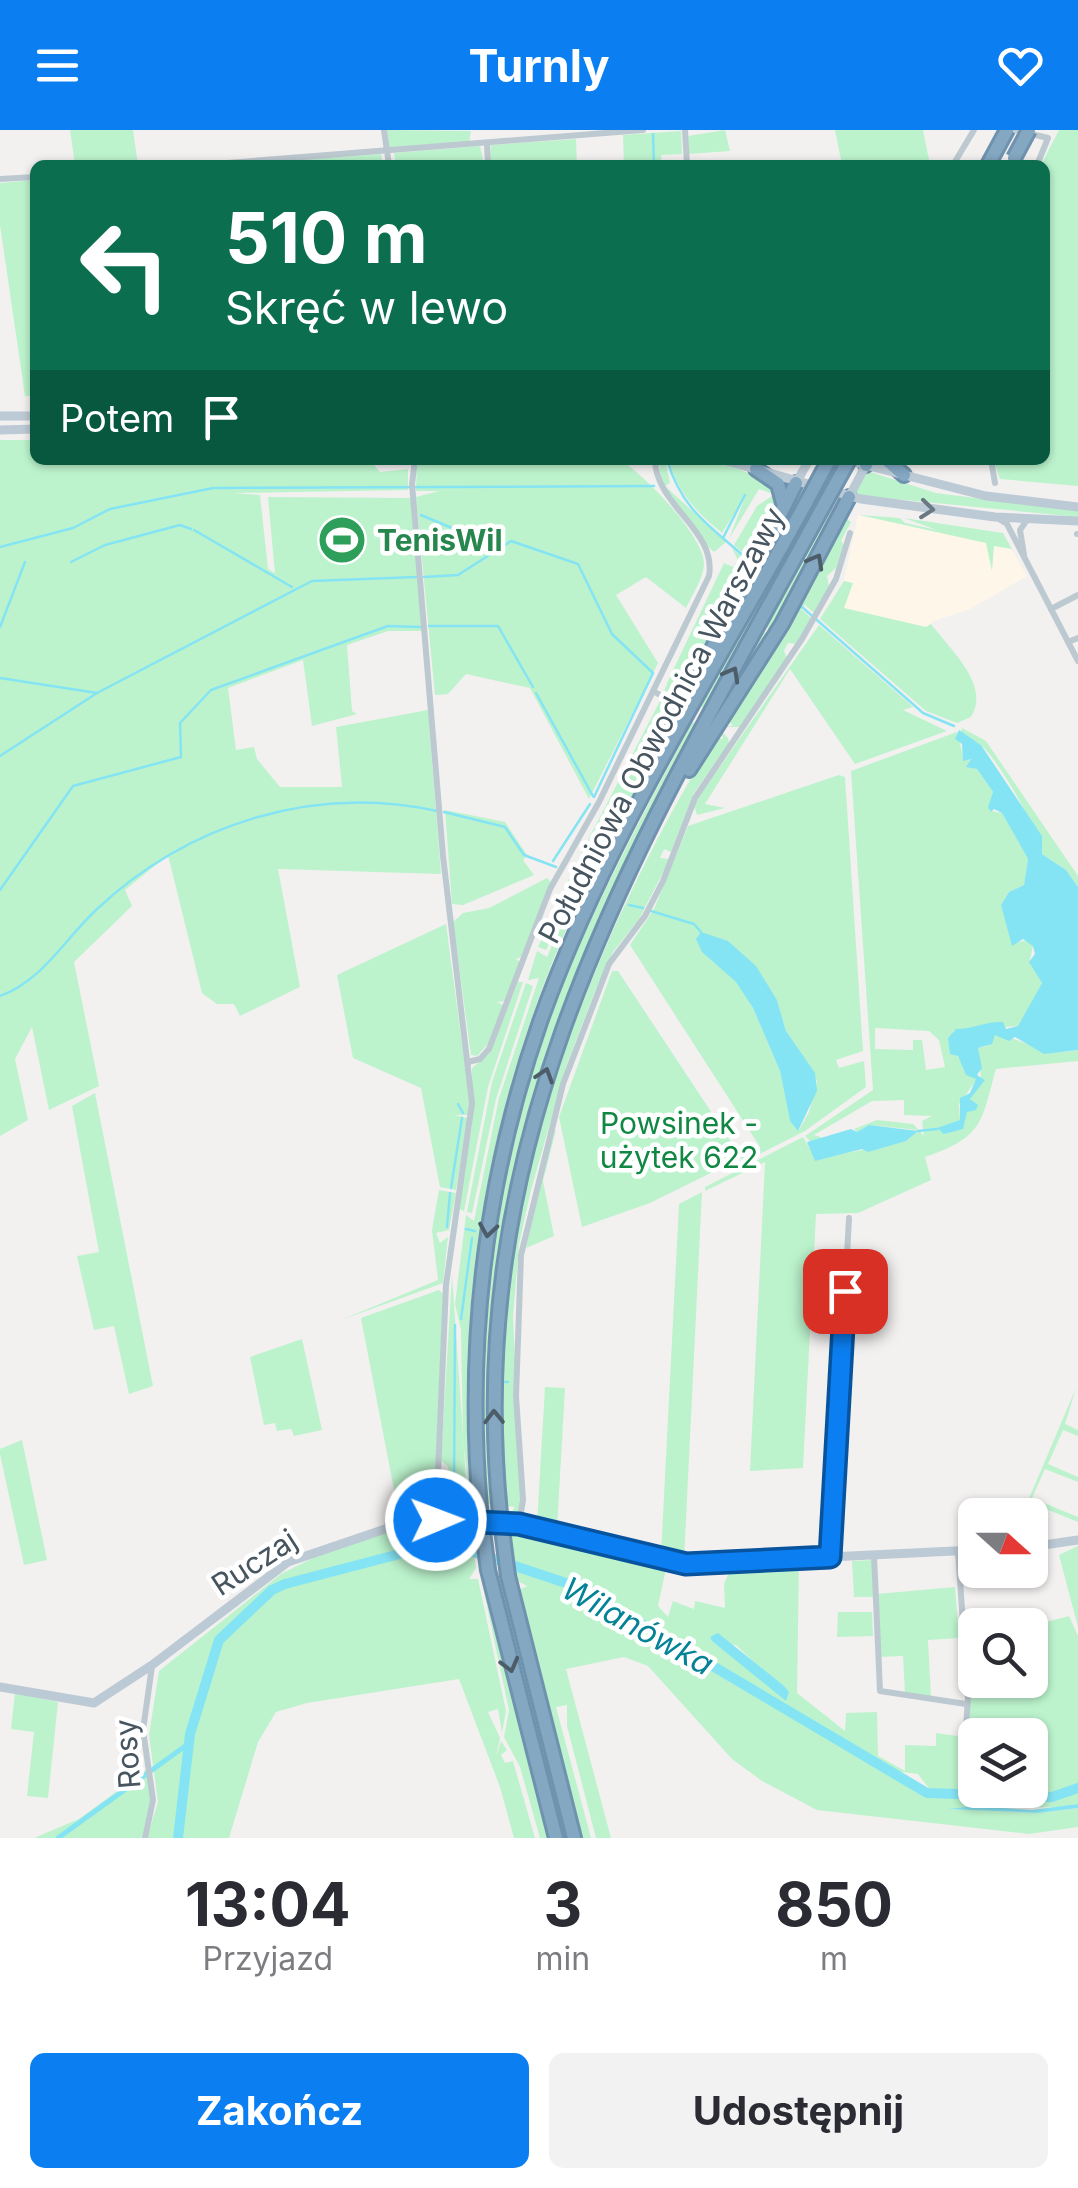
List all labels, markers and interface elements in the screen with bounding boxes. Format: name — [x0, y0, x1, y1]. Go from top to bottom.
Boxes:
icon: menu — [30, 38, 85, 93]
text: Turnly — [468, 38, 610, 93]
icon: heart — [993, 38, 1048, 93]
text: 510 m — [225, 195, 428, 280]
icon: left — [60, 200, 190, 330]
text: Skręć w lewo — [225, 280, 508, 335]
icon: arrive — [194, 390, 249, 445]
text: Potem — [60, 395, 174, 441]
one-way arrow — [919, 497, 935, 519]
street label: Południowa Obwodnica Warszawy — [530, 501, 792, 949]
sports icon: TenisWil — [316, 514, 368, 566]
place label: TenisWil — [377, 522, 503, 558]
one-way arrow — [804, 554, 824, 572]
one-way arrow — [720, 667, 740, 685]
one-way arrow — [533, 1067, 554, 1084]
park label: Powsinek - użytek 622 — [600, 1105, 758, 1175]
one-way arrow — [478, 1222, 499, 1238]
pin — [803, 1249, 888, 1334]
icon: arrive — [818, 1264, 873, 1319]
one-way arrow — [483, 1408, 504, 1424]
position arrow — [384, 1468, 488, 1572]
north arrow — [958, 1498, 1048, 1588]
map controls — [958, 1498, 1048, 1808]
street label: Ruczaj — [205, 1521, 303, 1603]
water label: Wilanówka — [556, 1568, 720, 1684]
button: search — [958, 1608, 1048, 1698]
one-way arrow — [498, 1656, 519, 1673]
street label: Rosy — [107, 1718, 147, 1790]
button: layers — [958, 1718, 1048, 1808]
text: 13:04 — [185, 1868, 351, 1940]
text: 3 — [544, 1868, 582, 1940]
text: 850 — [775, 1868, 893, 1940]
text: Przyjazd — [202, 1939, 333, 1978]
text: min — [536, 1939, 590, 1978]
text: m — [820, 1939, 848, 1978]
button: Zakończ — [30, 2053, 529, 2168]
button: Udostępnij — [549, 2053, 1048, 2168]

